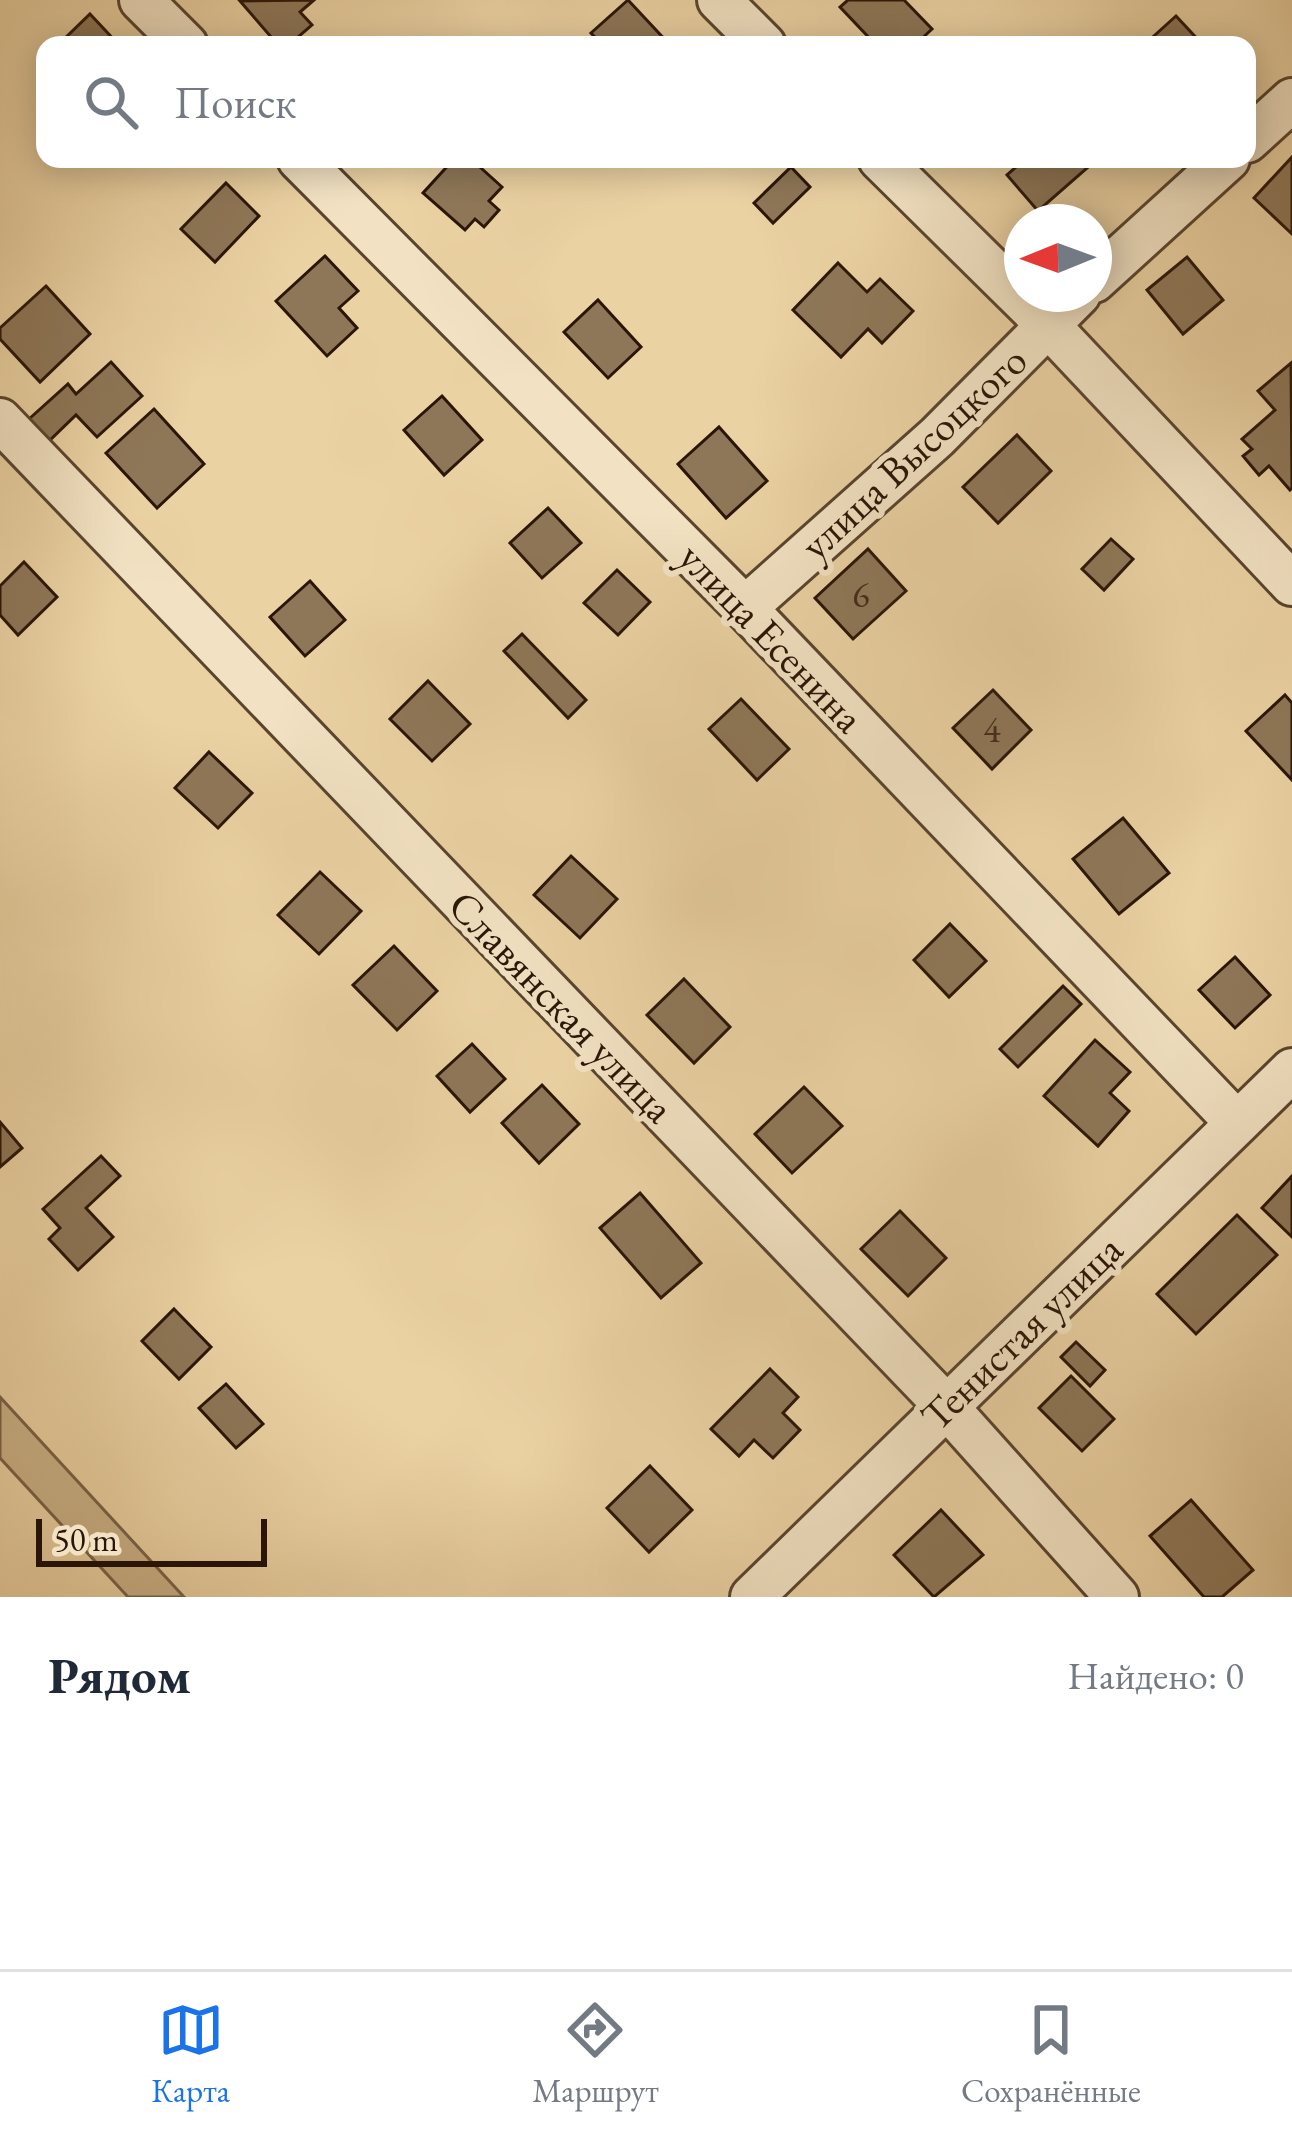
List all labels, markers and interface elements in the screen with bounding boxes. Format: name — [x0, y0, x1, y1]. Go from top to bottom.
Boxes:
search box — [36, 36, 1256, 168]
icon: search — [78, 69, 144, 135]
text: Поиск — [174, 73, 296, 131]
north arrow — [1004, 204, 1112, 312]
street label: улица Высоцкого — [788, 333, 1039, 572]
street label: улица Есенина — [667, 530, 876, 745]
house number: 6 — [852, 571, 870, 618]
house number: 4 — [983, 706, 1001, 753]
street label: Славянская улица — [437, 878, 687, 1135]
street label: Тенистая улица — [909, 1222, 1134, 1443]
scale bar — [36, 1513, 267, 1566]
text: 50 m — [54, 1518, 118, 1561]
text: Рядом — [48, 1642, 191, 1708]
text: Найдено: 0 — [1067, 1650, 1244, 1701]
tab: Карта — [151, 1997, 230, 2112]
tab: Маршрут — [532, 1997, 659, 2112]
tab: Сохранённые — [961, 1997, 1141, 2112]

